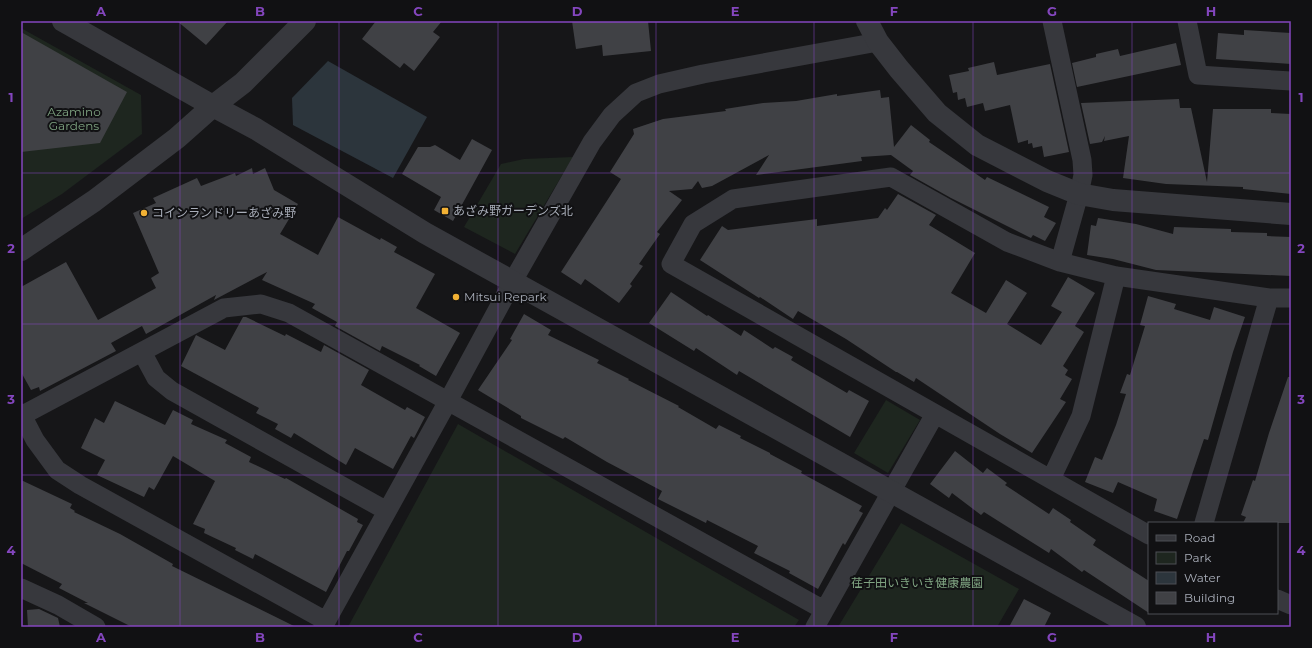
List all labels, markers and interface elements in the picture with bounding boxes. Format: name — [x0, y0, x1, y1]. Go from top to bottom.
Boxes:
text: A — [95, 3, 107, 19]
text: B — [255, 3, 265, 19]
text: C — [413, 3, 423, 19]
text: D — [572, 3, 583, 19]
text: E — [731, 3, 740, 19]
text: F — [890, 3, 898, 19]
text: G — [1047, 3, 1057, 19]
text: H — [1206, 3, 1216, 19]
text: 1 — [8, 89, 14, 105]
text: 1 — [1298, 89, 1304, 105]
park label: Azamino Gardens — [47, 104, 101, 133]
place label: あざみ野ガーデンズ北 — [453, 203, 573, 218]
place label: コインランドリーあざみ野 — [152, 205, 296, 220]
marker: あざみ野ガーデンズ北 — [440, 206, 450, 216]
marker: コインランドリーあざみ野 — [139, 208, 149, 218]
text: 2 — [7, 240, 15, 256]
text: 2 — [1297, 240, 1305, 256]
place label: Mitsui Repark — [464, 289, 548, 304]
marker: Mitsui Repark — [451, 292, 461, 302]
text: 3 — [6, 391, 15, 407]
text: 3 — [1296, 391, 1305, 407]
legend — [1148, 522, 1278, 614]
text: Road — [1184, 530, 1215, 545]
text: 4 — [7, 542, 16, 558]
text: 4 — [1297, 542, 1306, 558]
text: Park — [1184, 550, 1212, 565]
text: Water — [1184, 570, 1221, 585]
park label: 荏子田いきいき健康農園 — [851, 575, 983, 590]
text: Building — [1184, 590, 1235, 605]
text: A — [95, 629, 107, 645]
text: B — [255, 629, 265, 645]
text: C — [413, 629, 423, 645]
text: D — [572, 629, 583, 645]
text: E — [731, 629, 740, 645]
text: F — [890, 629, 898, 645]
text: G — [1047, 629, 1057, 645]
text: H — [1206, 629, 1216, 645]

